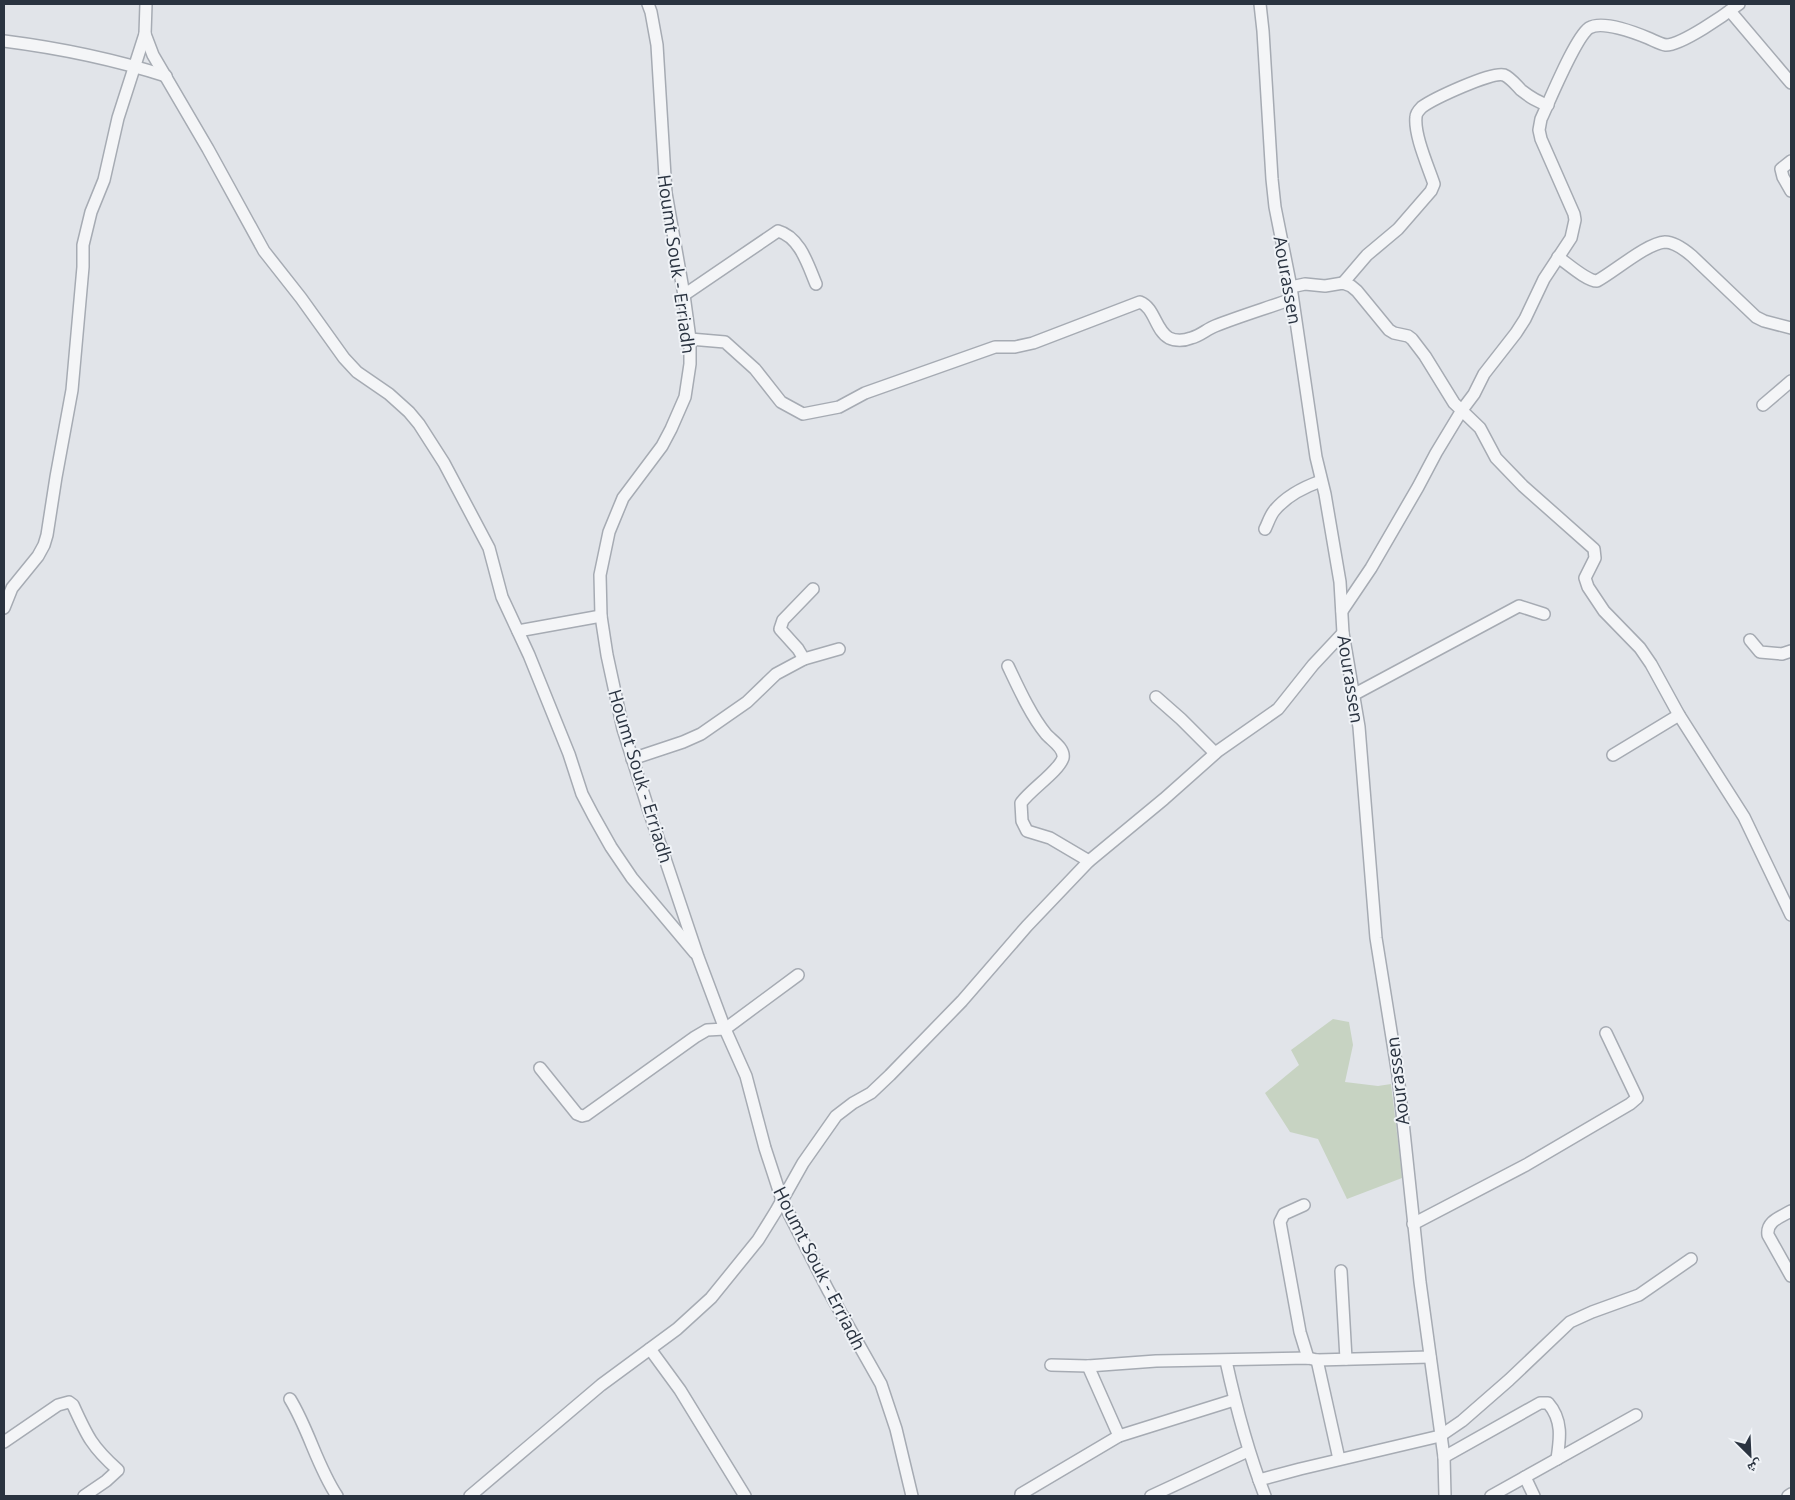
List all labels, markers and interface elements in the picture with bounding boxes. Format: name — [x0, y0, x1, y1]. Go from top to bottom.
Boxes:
street label: Houmt Souk - Erriadh — [653, 173, 701, 355]
street label: Aourassen — [1268, 234, 1308, 326]
street label: Aourassen — [1332, 633, 1370, 725]
street label: Houmt Souk - Erriadh — [603, 686, 679, 866]
street label: Aourassen — [1380, 1035, 1414, 1127]
street label: Houmt Souk - Erriadh — [768, 1182, 872, 1354]
north arrow — [1725, 1430, 1775, 1480]
text: ش — [1745, 1456, 1766, 1479]

